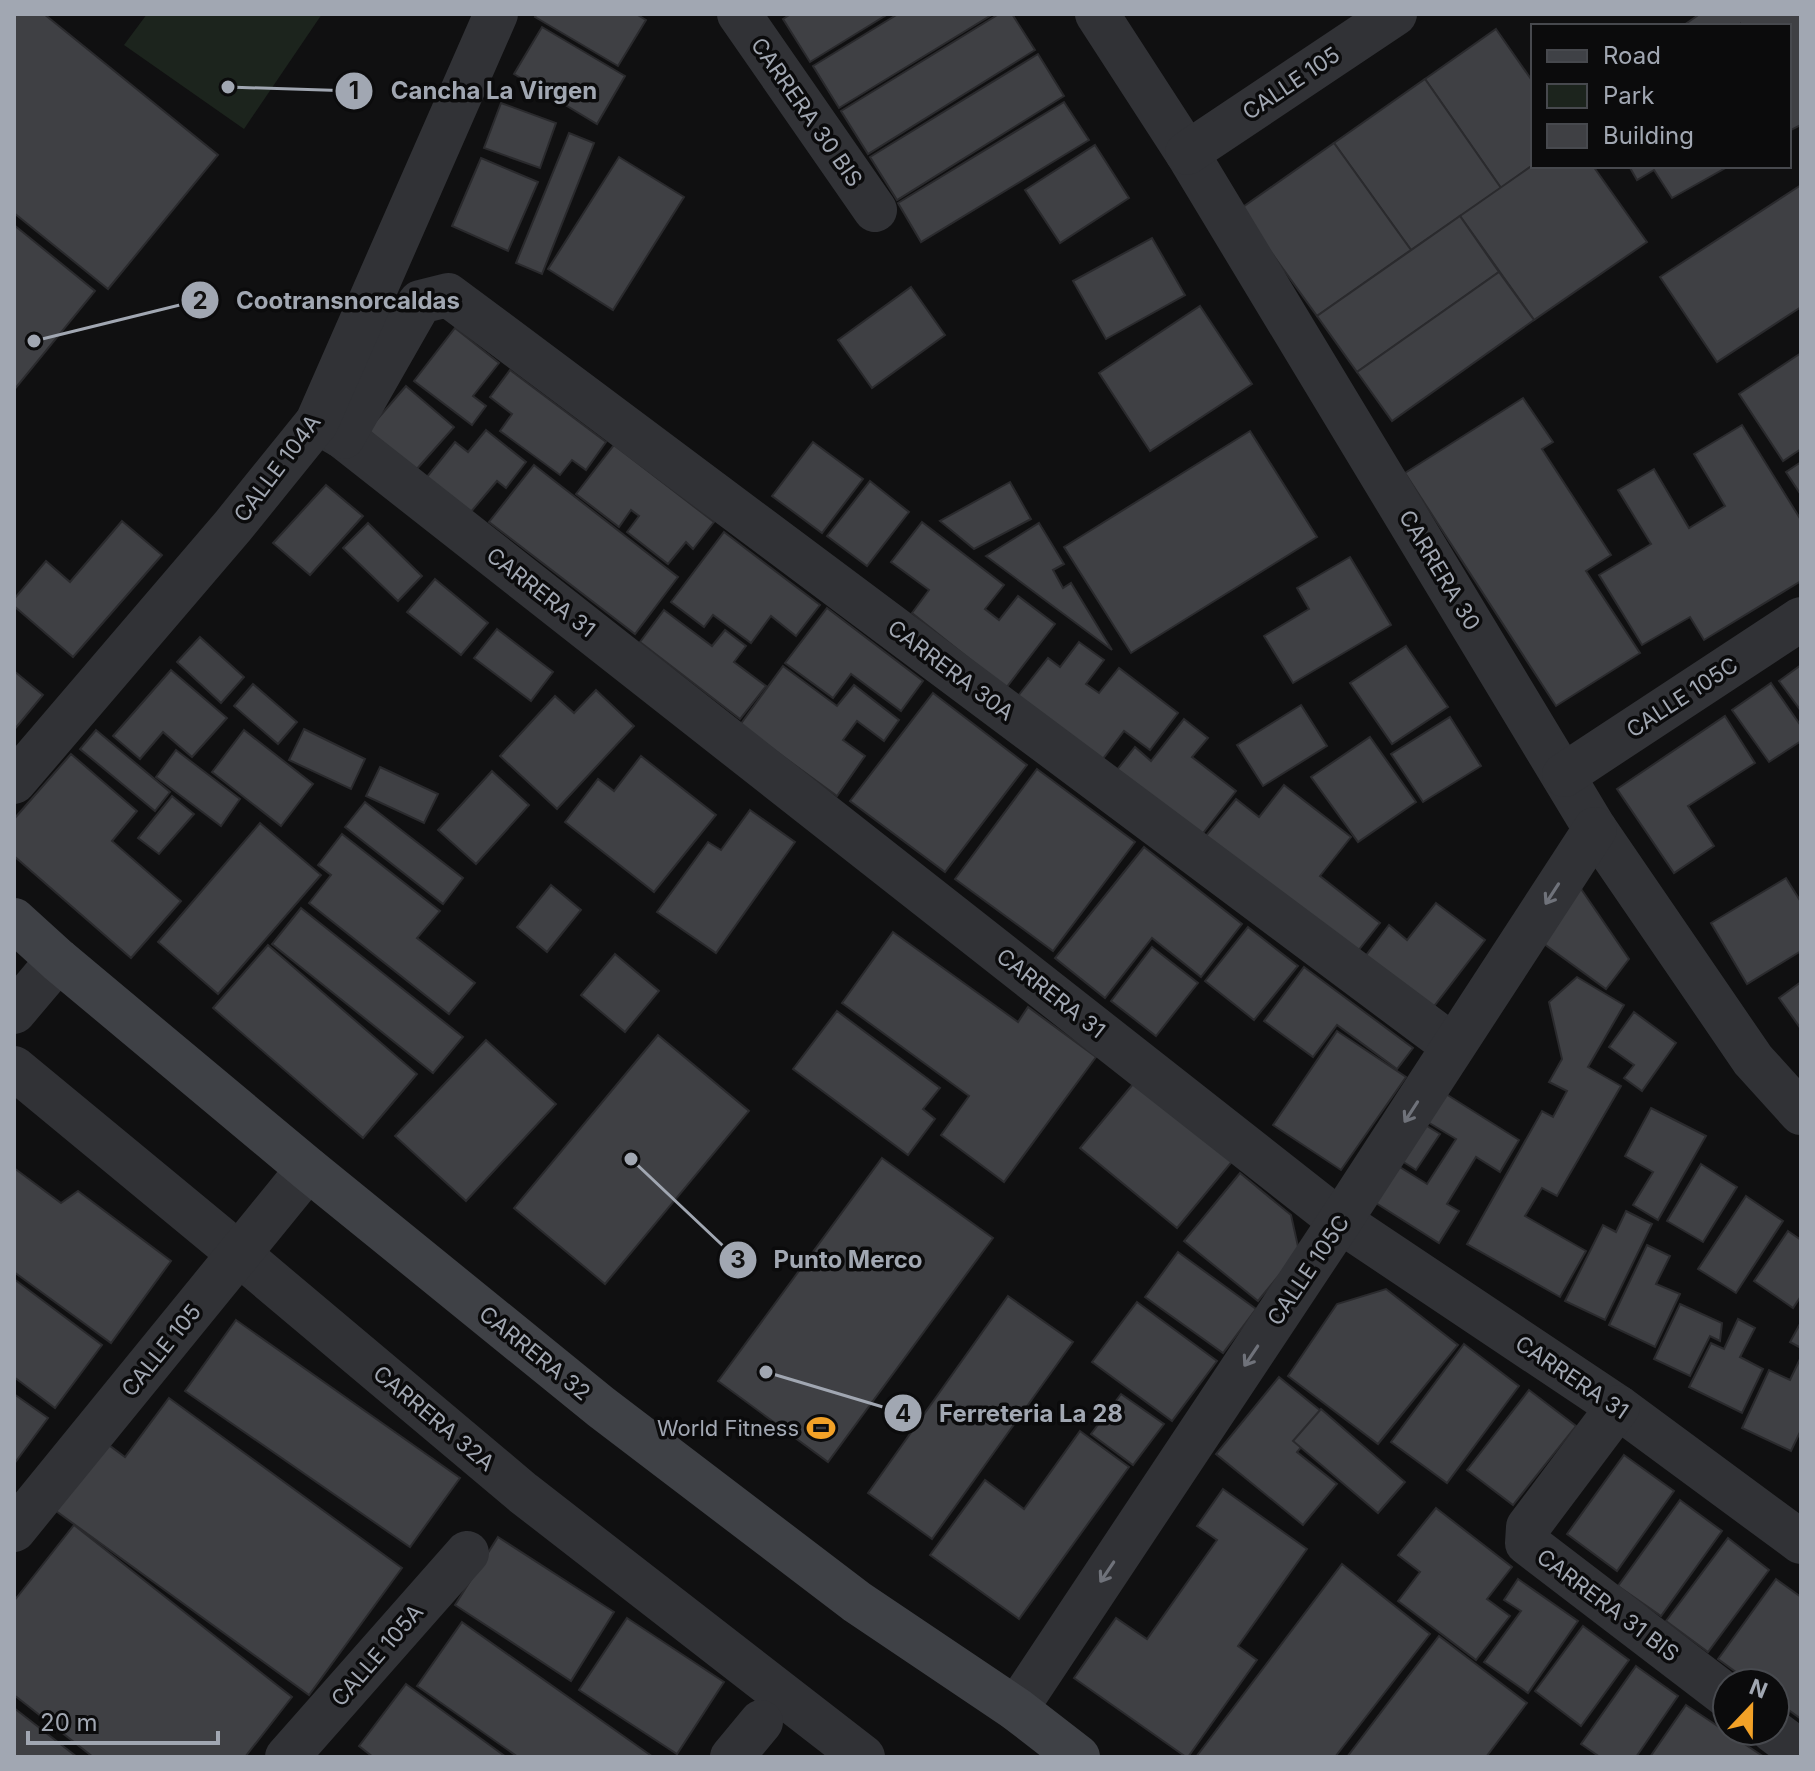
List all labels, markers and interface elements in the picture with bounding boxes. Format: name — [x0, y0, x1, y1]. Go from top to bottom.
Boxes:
legend — [1531, 24, 1791, 168]
street label: CARRERA 30 BIS — [746, 32, 868, 192]
street label: CALLE 105 — [1238, 41, 1344, 125]
text: Road — [1603, 41, 1661, 70]
callout: Cancha La Virgen — [334, 67, 613, 115]
text: 1 — [349, 76, 359, 105]
text: Cancha La Virgen — [391, 76, 597, 105]
text: Park — [1603, 81, 1654, 110]
text: Building — [1603, 121, 1694, 150]
callout: Cootransnorcaldas — [180, 276, 476, 324]
text: 2 — [192, 286, 208, 315]
text: Cootransnorcaldas — [236, 286, 460, 315]
street label: CALLE 104A — [228, 409, 326, 527]
street label: CARRERA 30 — [1394, 505, 1486, 635]
street label: CARRERA 31 — [482, 542, 600, 642]
street label: CARRERA 30A — [883, 614, 1019, 726]
street label: CALLE 105C — [1622, 651, 1742, 743]
one-way arrow — [1544, 882, 1560, 905]
street label: CARRERA 31 — [992, 943, 1110, 1043]
one-way arrow — [1402, 1100, 1418, 1123]
street label: CALLE 105C — [1262, 1210, 1354, 1330]
callout: Punto Merco — [718, 1236, 939, 1284]
text: 3 — [730, 1245, 746, 1274]
text: Punto Merco — [773, 1245, 923, 1274]
street label: CALLE 105 — [116, 1299, 206, 1401]
street label: CARRERA 32 — [474, 1300, 596, 1406]
street label: CARRERA 31 — [1511, 1330, 1633, 1424]
one-way arrow — [1242, 1344, 1258, 1367]
street label: CARRERA 32A — [368, 1360, 500, 1476]
callout: Ferreteria La 28 — [883, 1389, 1139, 1437]
text: 4 — [895, 1399, 911, 1428]
text: Ferreteria La 28 — [939, 1399, 1123, 1428]
sports icon: World Fitness — [806, 1413, 836, 1443]
place label: World Fitness — [657, 1415, 799, 1441]
street label: CARRERA 31 BIS — [1532, 1543, 1684, 1667]
one-way arrow — [1098, 1561, 1115, 1583]
street label: CALLE 105A — [326, 1599, 428, 1711]
north arrow — [1711, 1667, 1791, 1747]
text: N — [1746, 1673, 1771, 1704]
scale bar — [28, 1695, 218, 1745]
text: 20 m — [40, 1708, 98, 1737]

